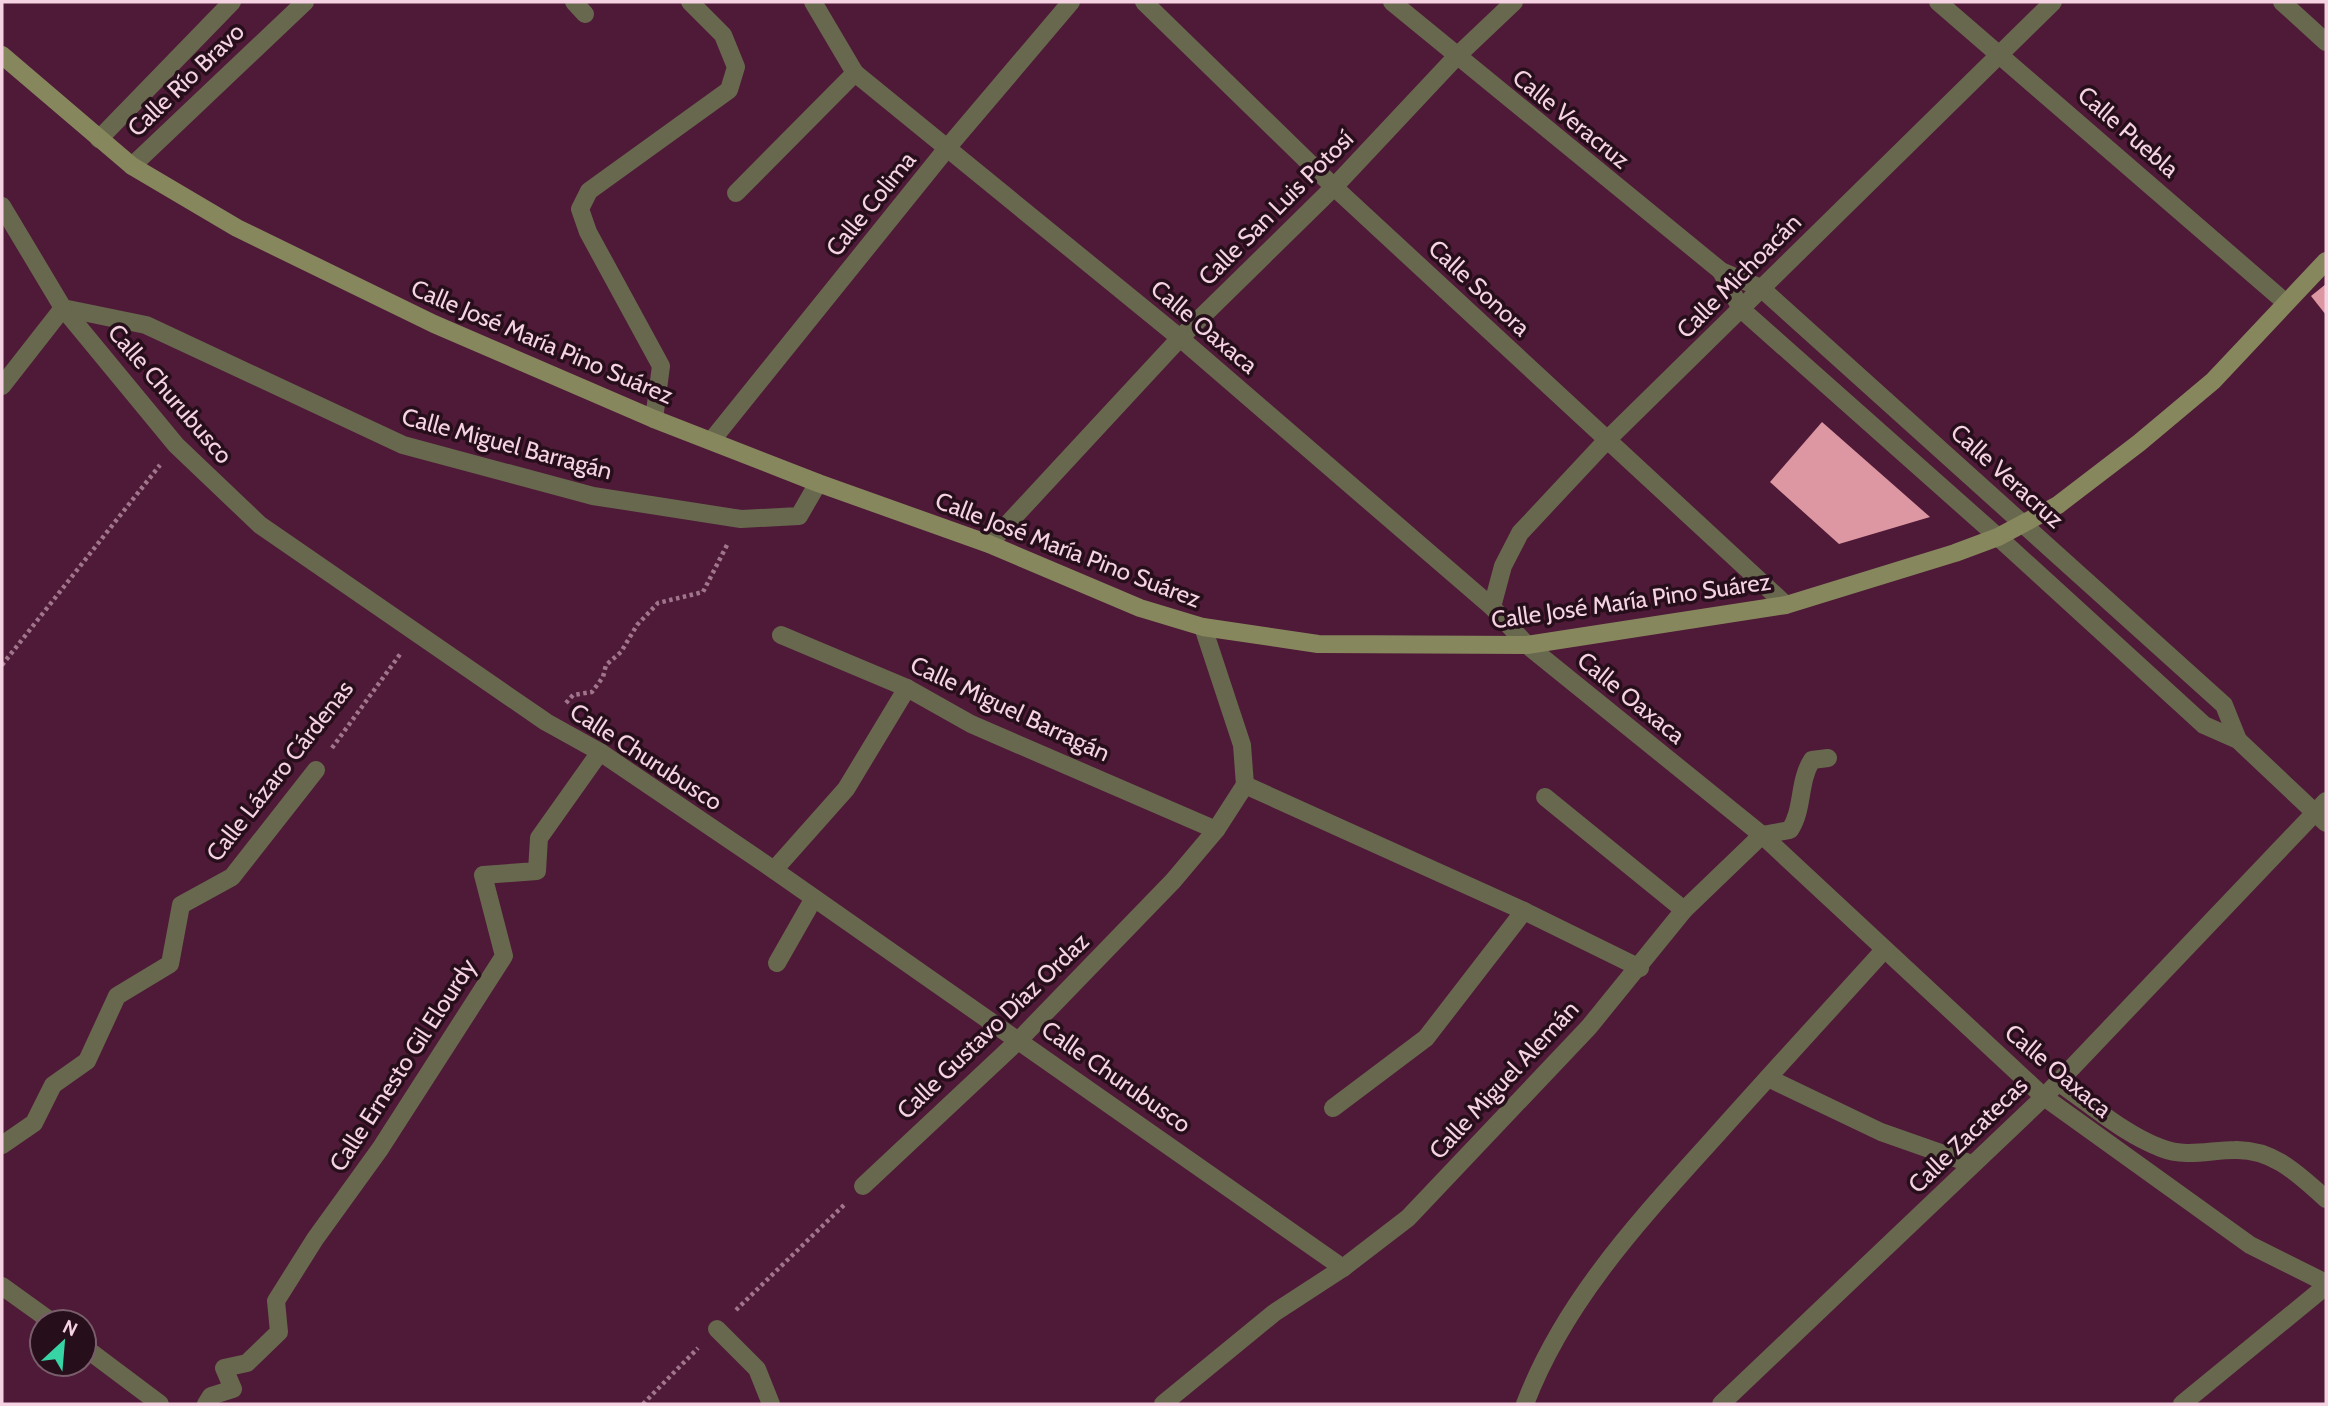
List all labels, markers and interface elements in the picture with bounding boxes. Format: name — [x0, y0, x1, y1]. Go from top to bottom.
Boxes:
street label: Calle Río Bravo — [121, 17, 250, 142]
street label: Calle Veracruz — [1507, 63, 1636, 175]
street label: Calle Puebla — [2072, 80, 2185, 184]
street label: Calle San Luis Potosí — [1192, 124, 1359, 291]
street label: Calle Colima — [820, 145, 922, 262]
street label: Calle Michoacán — [1670, 207, 1807, 344]
street label: Calle Sonora — [1423, 233, 1536, 342]
street label: Calle José María Pino Suárez — [407, 273, 678, 410]
street label: Calle Oaxaca — [1145, 274, 1264, 380]
street label: Calle Churubusco — [102, 318, 239, 469]
street label: Calle Miguel Barragán — [399, 401, 616, 486]
street label: Calle Veracruz — [1945, 417, 2070, 534]
street label: Calle José María Pino Suárez — [931, 486, 1205, 614]
street label: Calle José María Pino Suárez — [1489, 567, 1772, 634]
street label: Calle Oaxaca — [1572, 645, 1691, 750]
street label: Calle Miguel Barragán — [906, 650, 1115, 767]
street label: Calle Lázaro Cárdenas — [200, 674, 359, 867]
street label: Calle Churubusco — [565, 697, 728, 817]
street label: Calle Gustavo Díaz Ordaz — [891, 927, 1095, 1125]
street label: Calle Ernesto Gil Elourdy — [323, 953, 482, 1176]
street label: Calle Miguel Alemán — [1423, 994, 1584, 1165]
street label: Calle Churubusco — [1036, 1014, 1196, 1139]
street label: Calle Oaxaca — [1999, 1018, 2118, 1124]
street label: Calle Zacatecas — [1902, 1071, 2033, 1199]
north arrow — [28, 1308, 98, 1378]
text: N — [59, 1315, 81, 1341]

